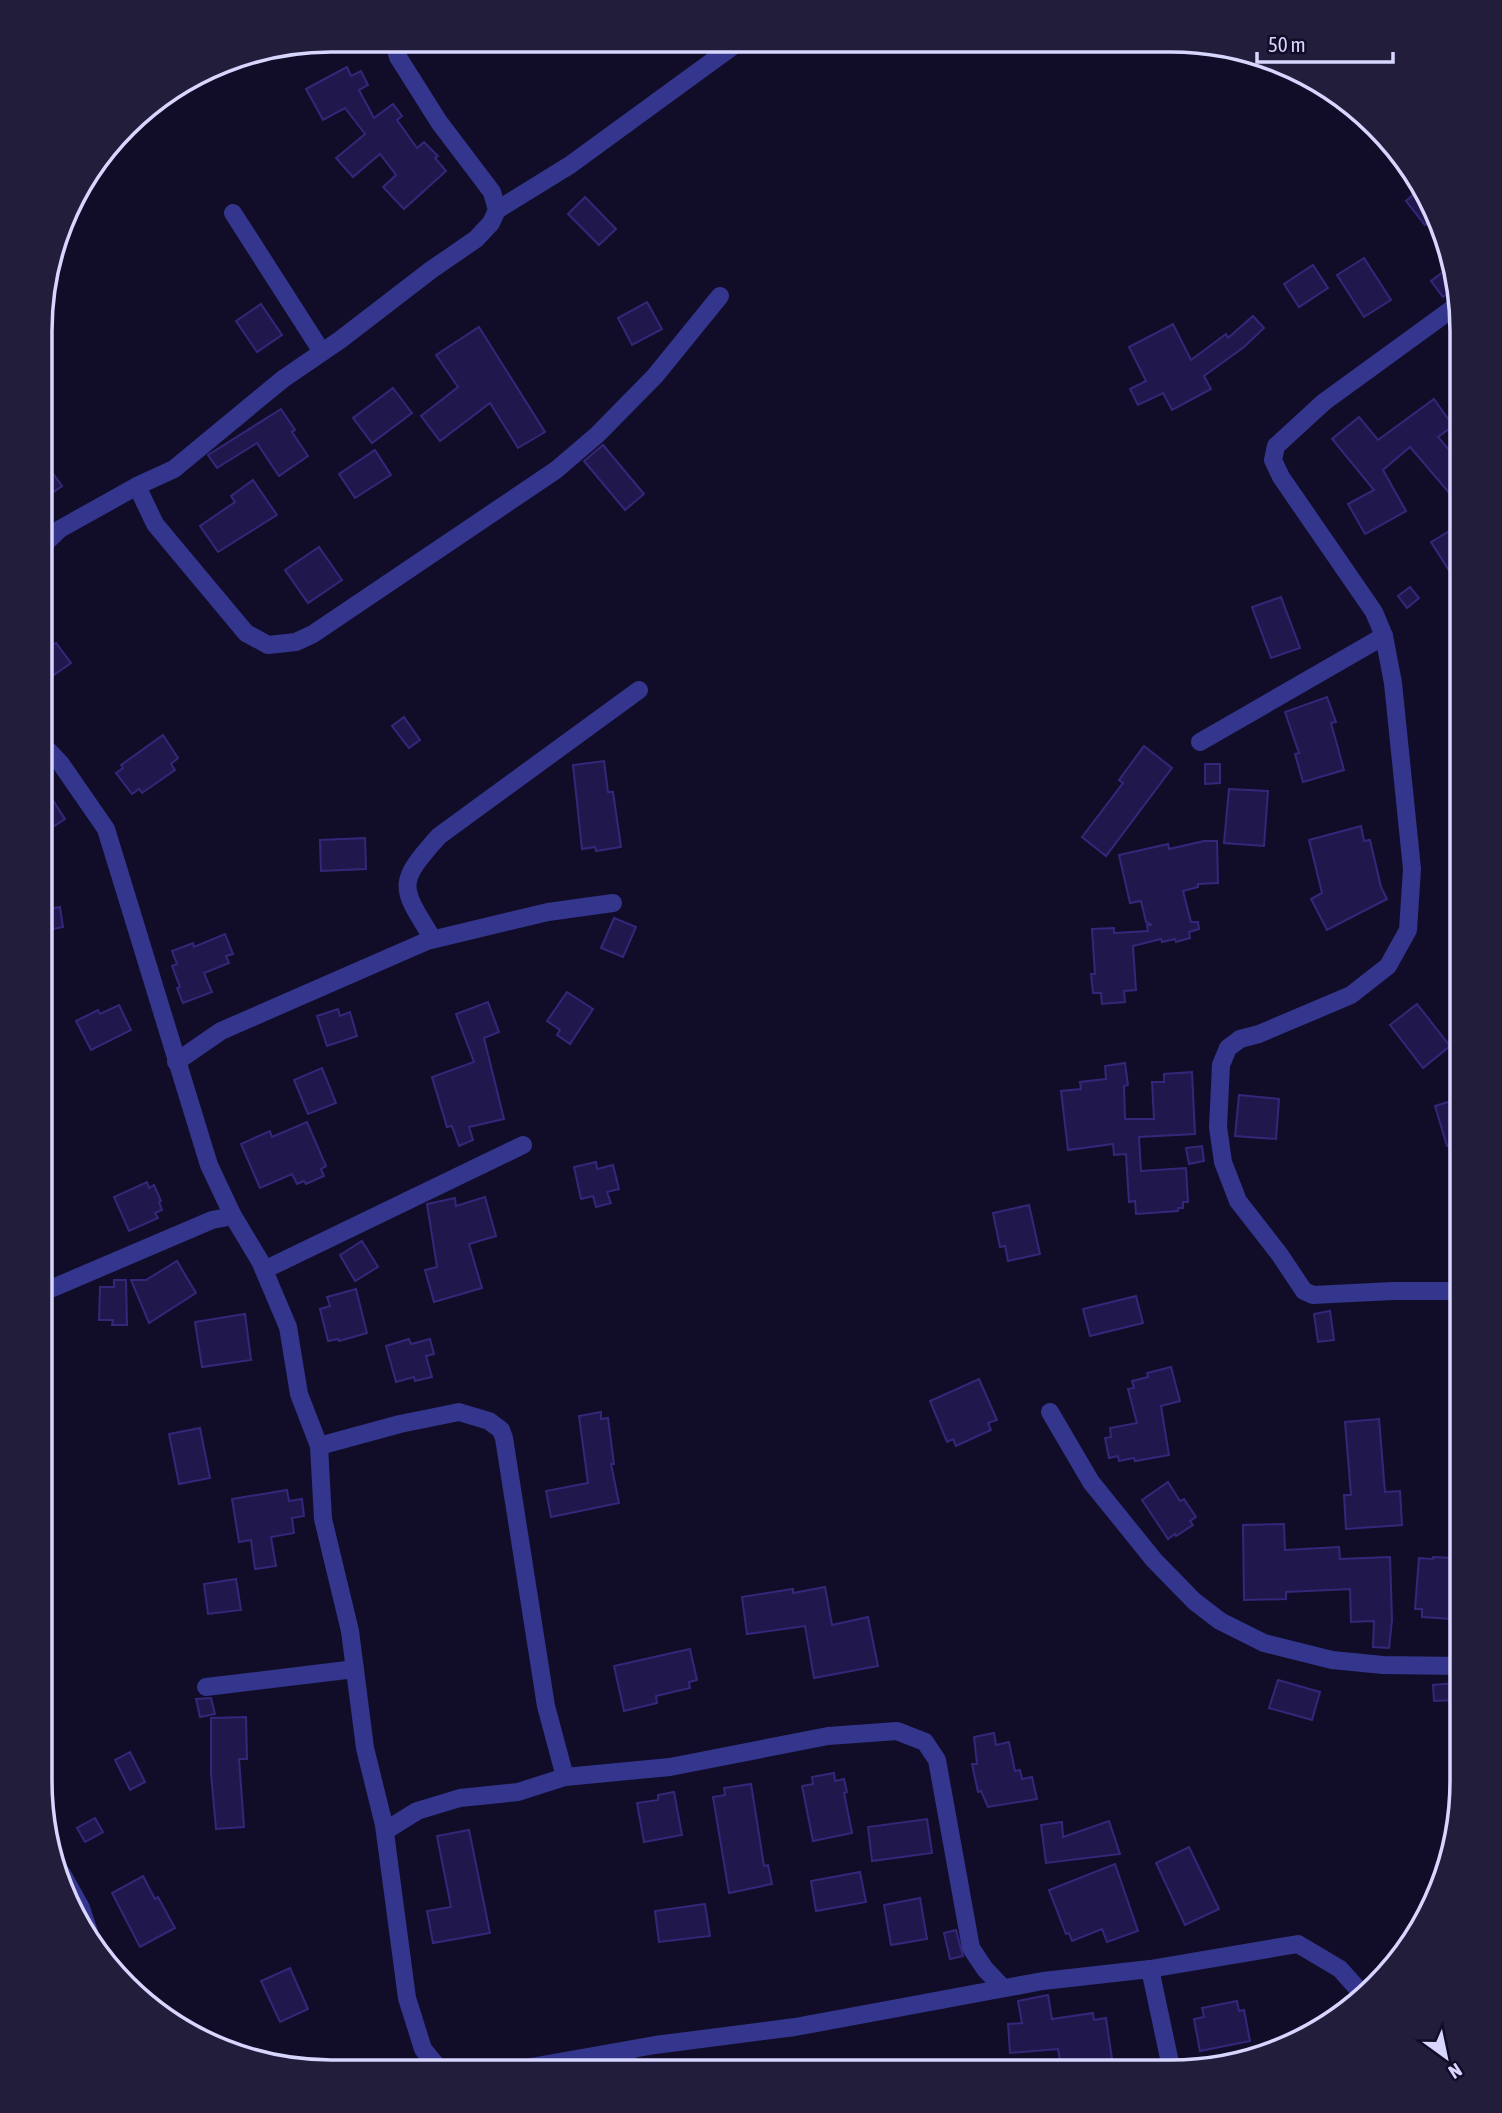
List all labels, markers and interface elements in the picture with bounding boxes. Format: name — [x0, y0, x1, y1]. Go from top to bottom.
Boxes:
scale bar — [1257, 21, 1394, 65]
text: 50 m — [1268, 32, 1306, 56]
north arrow — [1411, 2022, 1481, 2092]
text: N — [1445, 2059, 1466, 2084]

